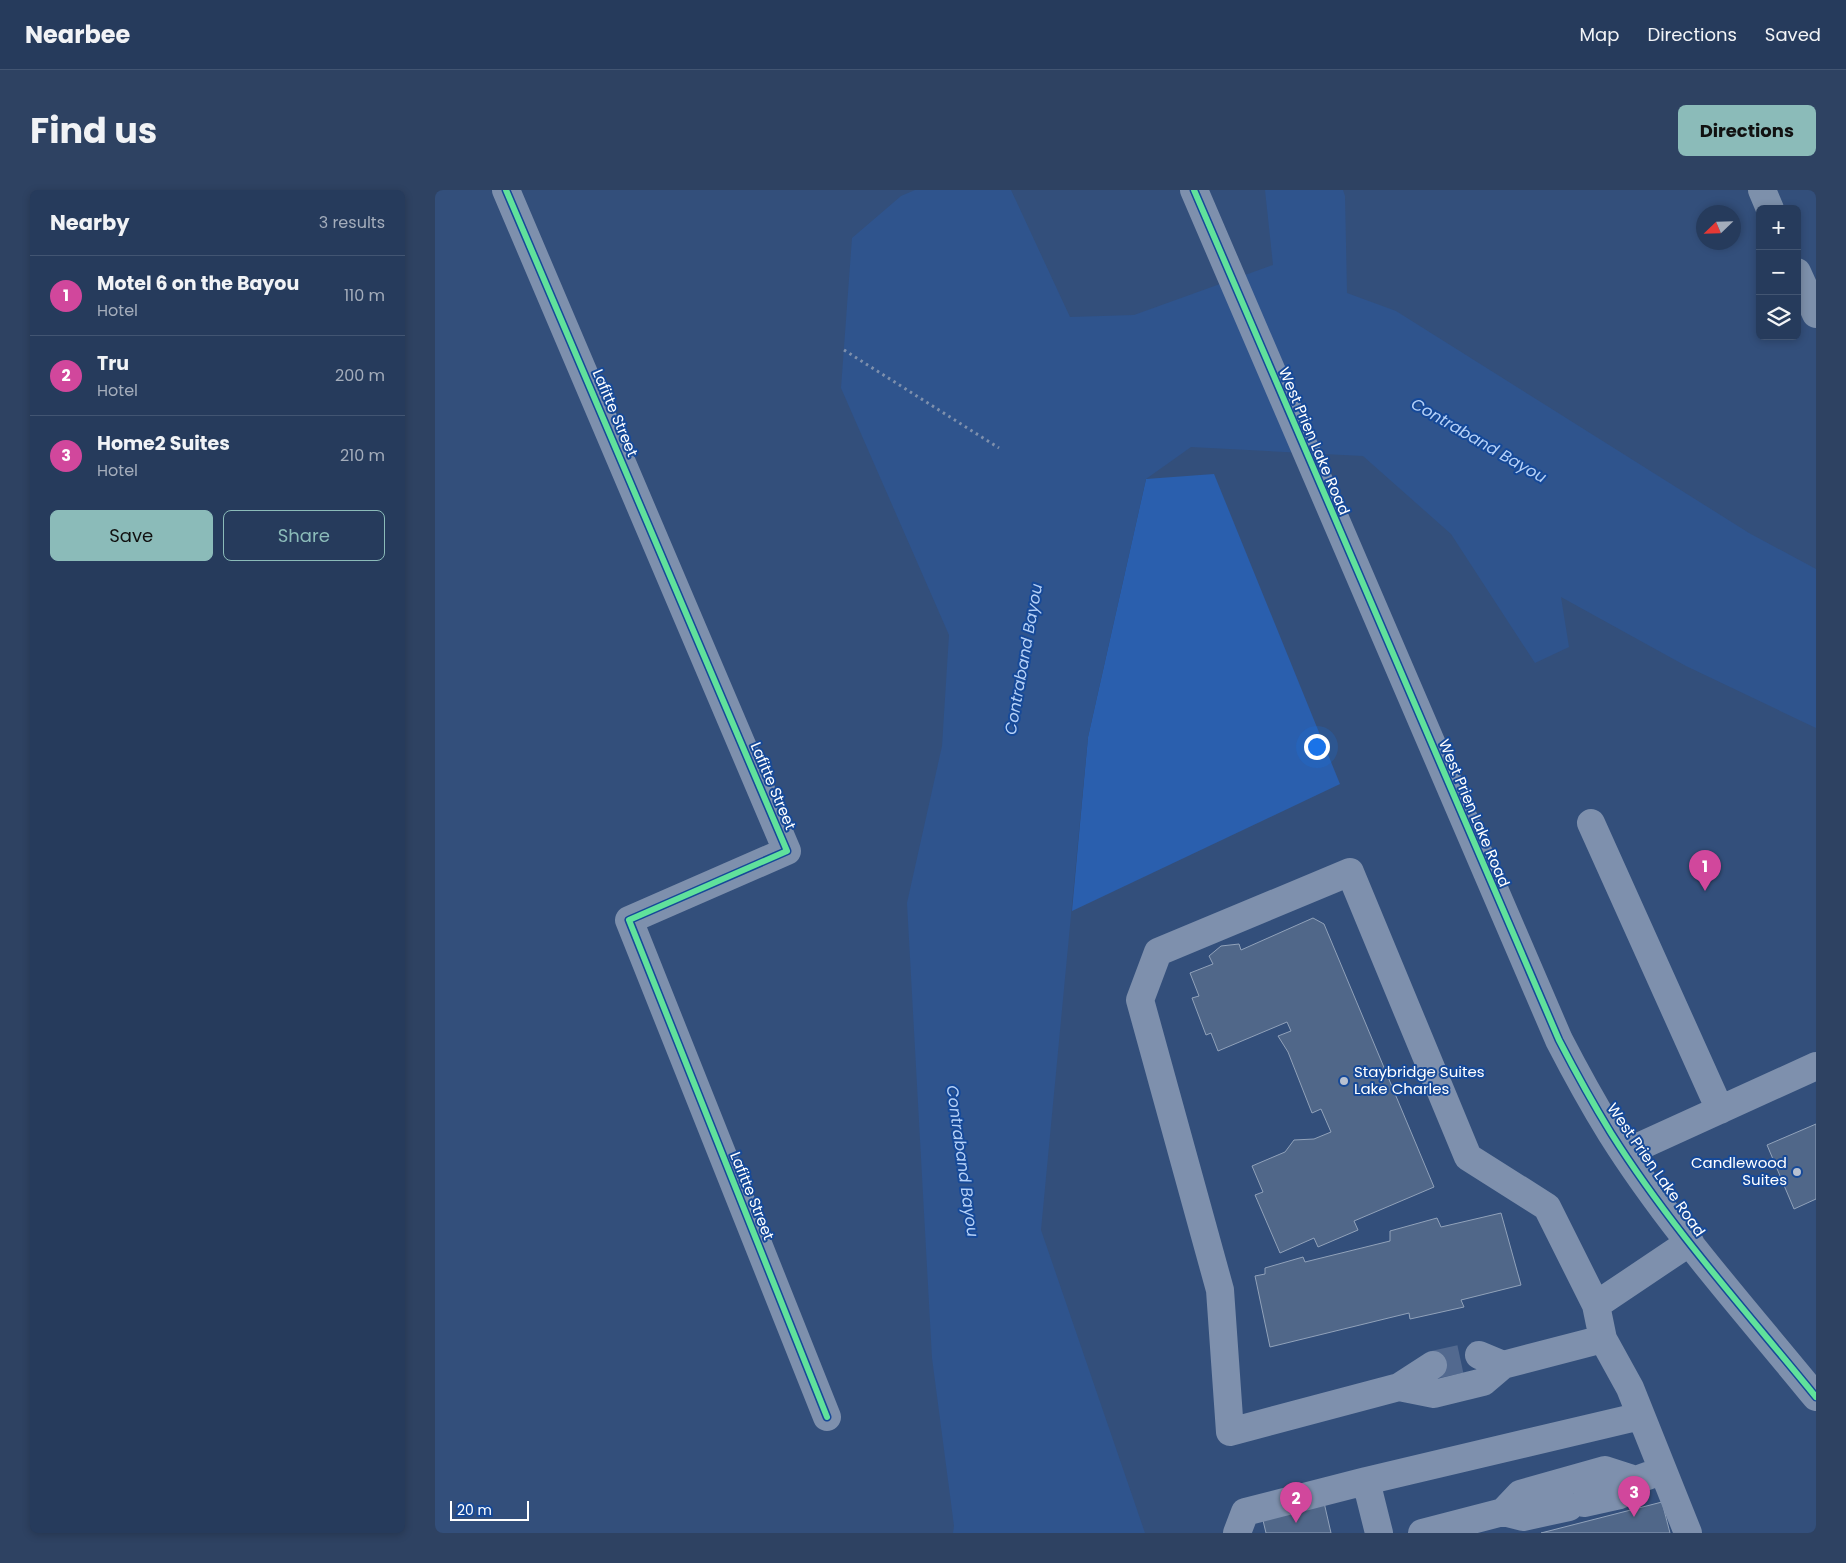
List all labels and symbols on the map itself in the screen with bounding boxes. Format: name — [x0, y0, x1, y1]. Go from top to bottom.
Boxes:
north arrow — [1696, 205, 1741, 250]
street label: West Prien Lake Road — [1274, 364, 1355, 518]
street label: Lafitte Street — [588, 366, 643, 460]
water label: Contraband Bayou — [1407, 392, 1551, 489]
water label: Contraband Bayou — [999, 582, 1048, 736]
your location — [1304, 734, 1330, 760]
street label: West Prien Lake Road — [1434, 736, 1515, 890]
street label: Lafitte Street — [746, 739, 801, 833]
pin: 1 — [1689, 850, 1721, 891]
place label: Staybridge Suites Lake Charles — [1354, 1061, 1485, 1099]
marker: Staybridge Suites Lake Charles — [1338, 1075, 1350, 1087]
water label: Contraband Bayou — [940, 1084, 985, 1238]
street label: West Prien Lake Road — [1602, 1099, 1711, 1241]
street label: Lafitte Street — [725, 1149, 780, 1243]
place label: Candlewood Suites — [1691, 1152, 1787, 1190]
marker: Candlewood Suites — [1791, 1166, 1803, 1178]
pin: 3 — [1618, 1476, 1650, 1517]
pin: 2 — [1280, 1482, 1312, 1523]
scale bar — [450, 1498, 529, 1521]

